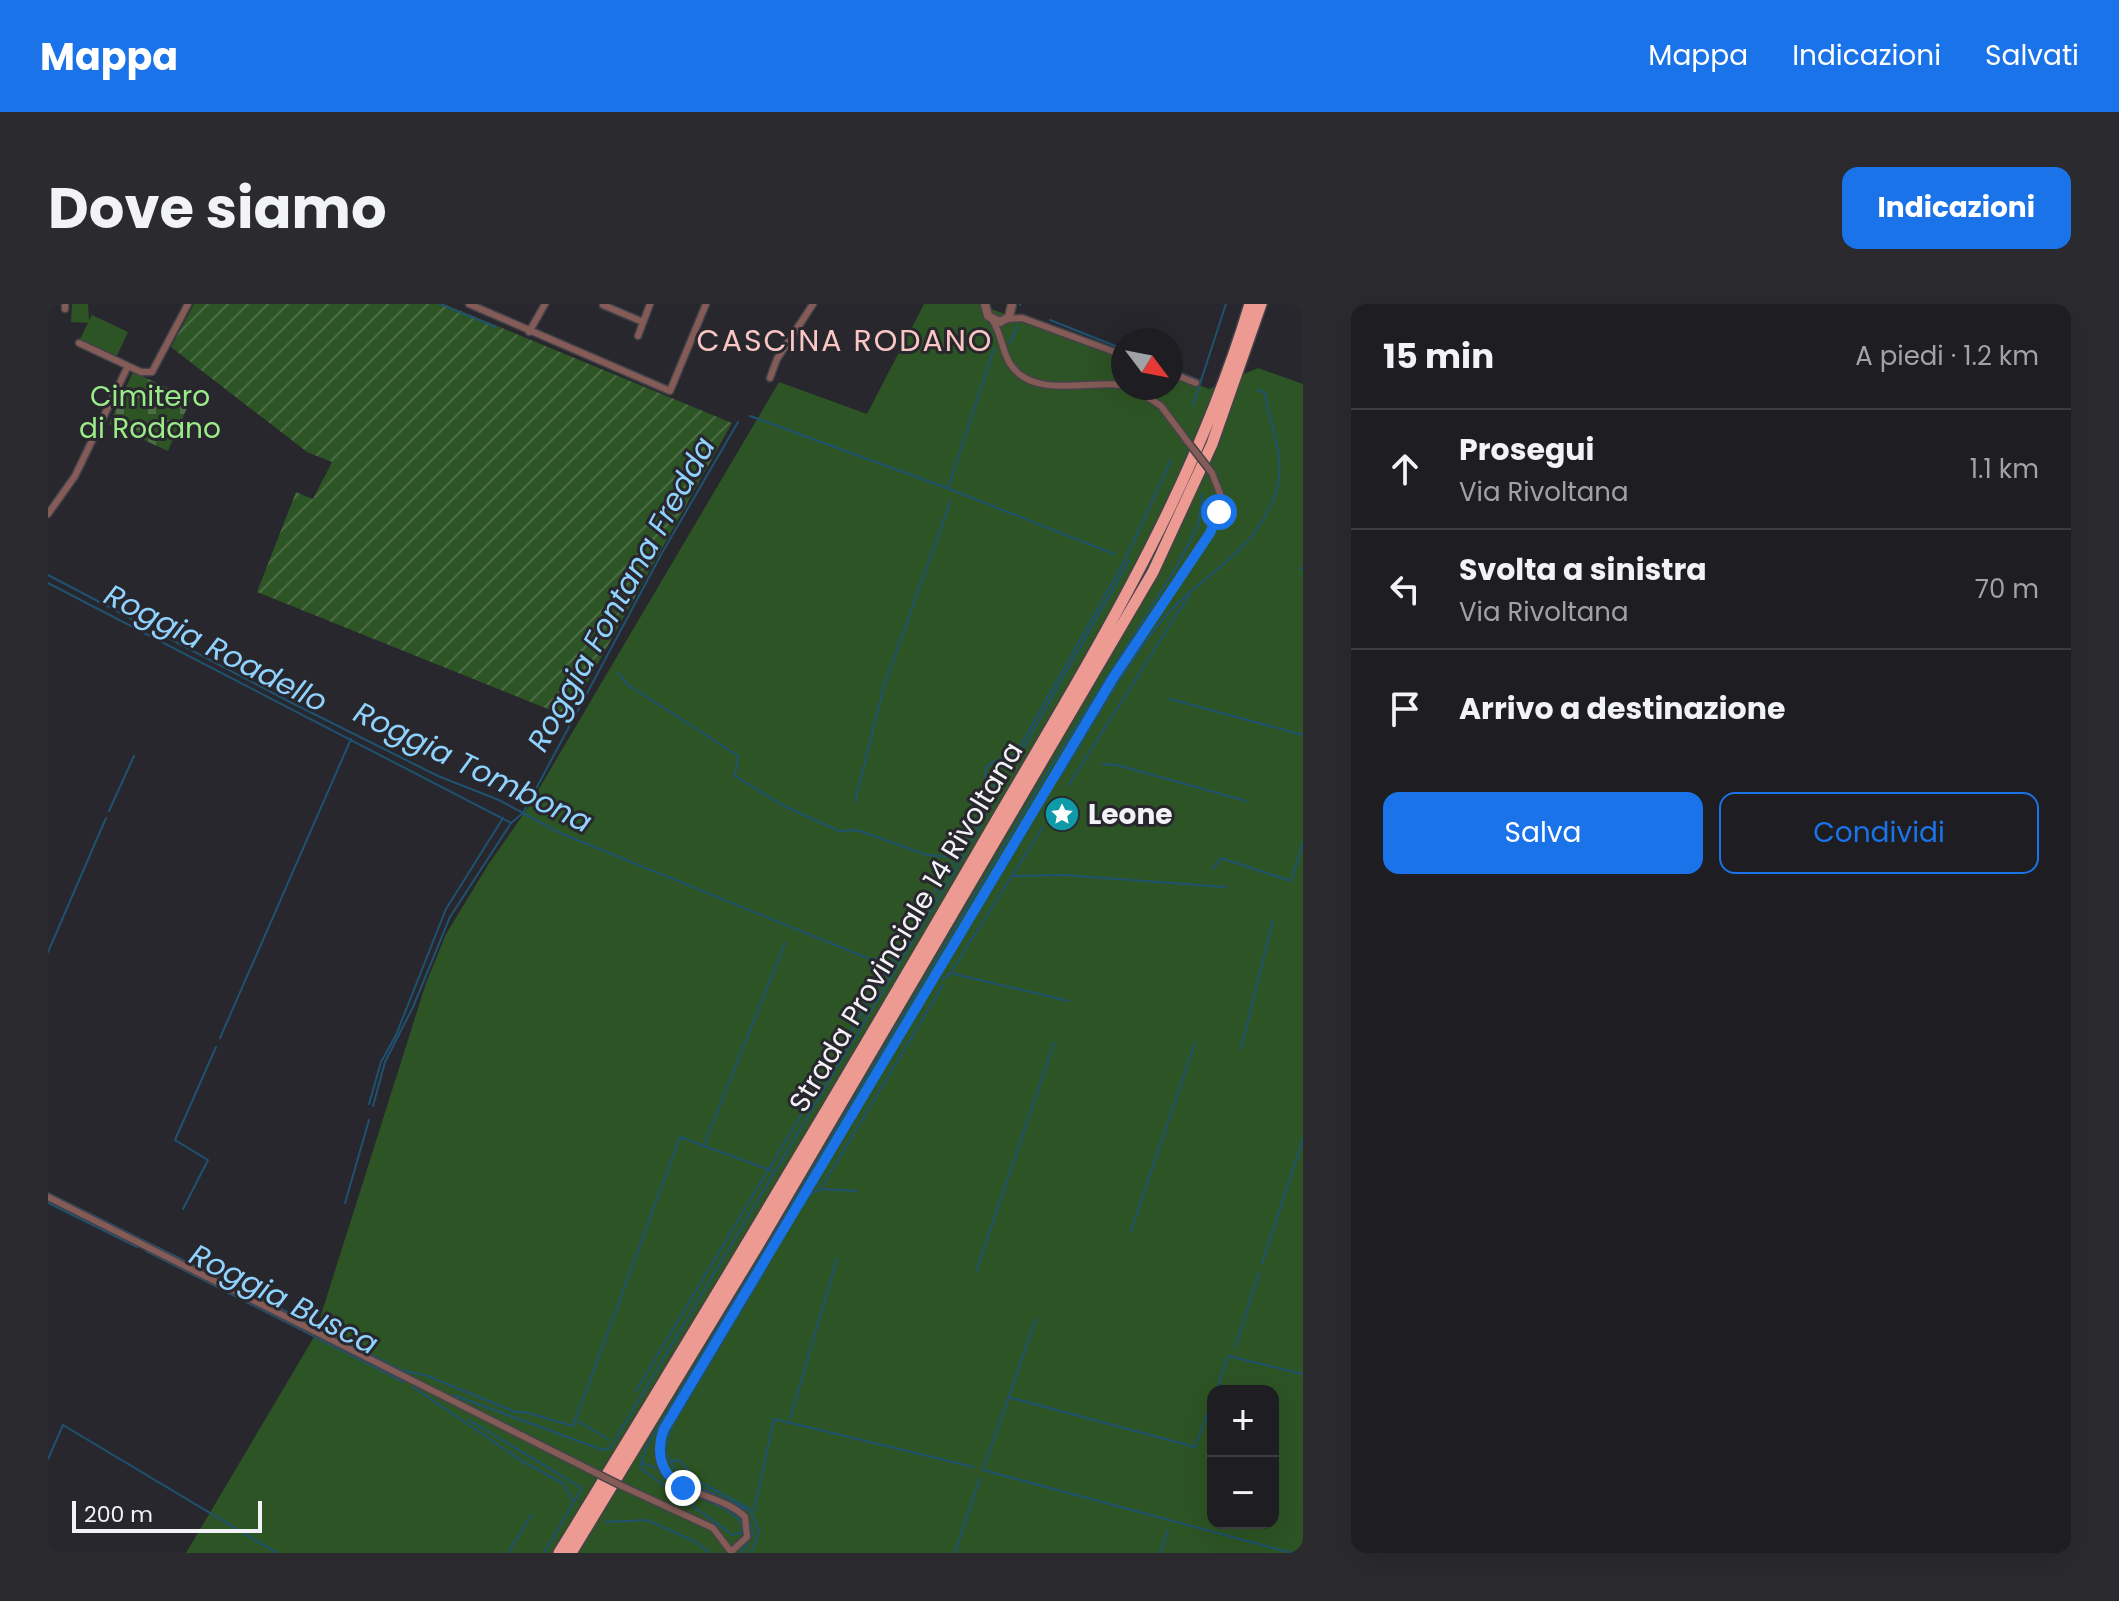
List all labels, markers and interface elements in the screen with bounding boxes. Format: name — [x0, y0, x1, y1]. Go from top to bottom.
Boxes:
text: Mappa — [40, 30, 178, 83]
text: Mappa — [1648, 36, 1748, 75]
text: Indicazioni — [1792, 36, 1941, 75]
text: Salvati — [1985, 36, 2079, 75]
button: Indicazioni — [1842, 167, 2071, 249]
text: Dove siamo — [48, 169, 387, 248]
district label: CASCINA RODANO — [697, 319, 993, 362]
north arrow — [1111, 328, 1183, 400]
text: 15 min — [1383, 332, 1494, 380]
text: A piedi · 1.2 km — [1855, 338, 2039, 374]
park label: Cimitero di Rodano — [79, 377, 221, 448]
text: Prosegui — [1459, 428, 1594, 471]
water label: Roggia Fontana Fredda — [517, 429, 725, 759]
icon: ahead — [1383, 447, 1427, 491]
text: 1.1 km — [1970, 451, 2039, 487]
text: Via Rivoltana — [1459, 474, 1629, 510]
route start — [1201, 494, 1237, 530]
text: Svolta a sinistra — [1459, 548, 1707, 591]
icon: left — [1383, 567, 1427, 611]
text: 70 m — [1975, 571, 2039, 607]
water label: Roggia Roadello — [97, 573, 335, 723]
text: Via Rivoltana — [1459, 594, 1629, 630]
icon: arrive — [1383, 687, 1427, 731]
text: Arrivo a destinazione — [1459, 687, 1785, 730]
water label: Roggia Tombona — [347, 691, 599, 843]
street label: Strada Provinciale 14 Rivoltana — [780, 735, 1032, 1119]
button: Salva — [1383, 792, 1703, 874]
button: Condividi — [1719, 792, 2039, 874]
place icon: Leone — [1043, 795, 1081, 833]
place label: Leone — [1088, 795, 1173, 834]
water label: Roggia Busca — [182, 1233, 386, 1365]
map controls — [1207, 1385, 1279, 1529]
button: + — [1207, 1385, 1279, 1457]
button: − — [1207, 1457, 1279, 1529]
route end — [665, 1470, 701, 1506]
scale bar — [72, 1497, 262, 1533]
text: 200 m — [84, 1499, 153, 1530]

